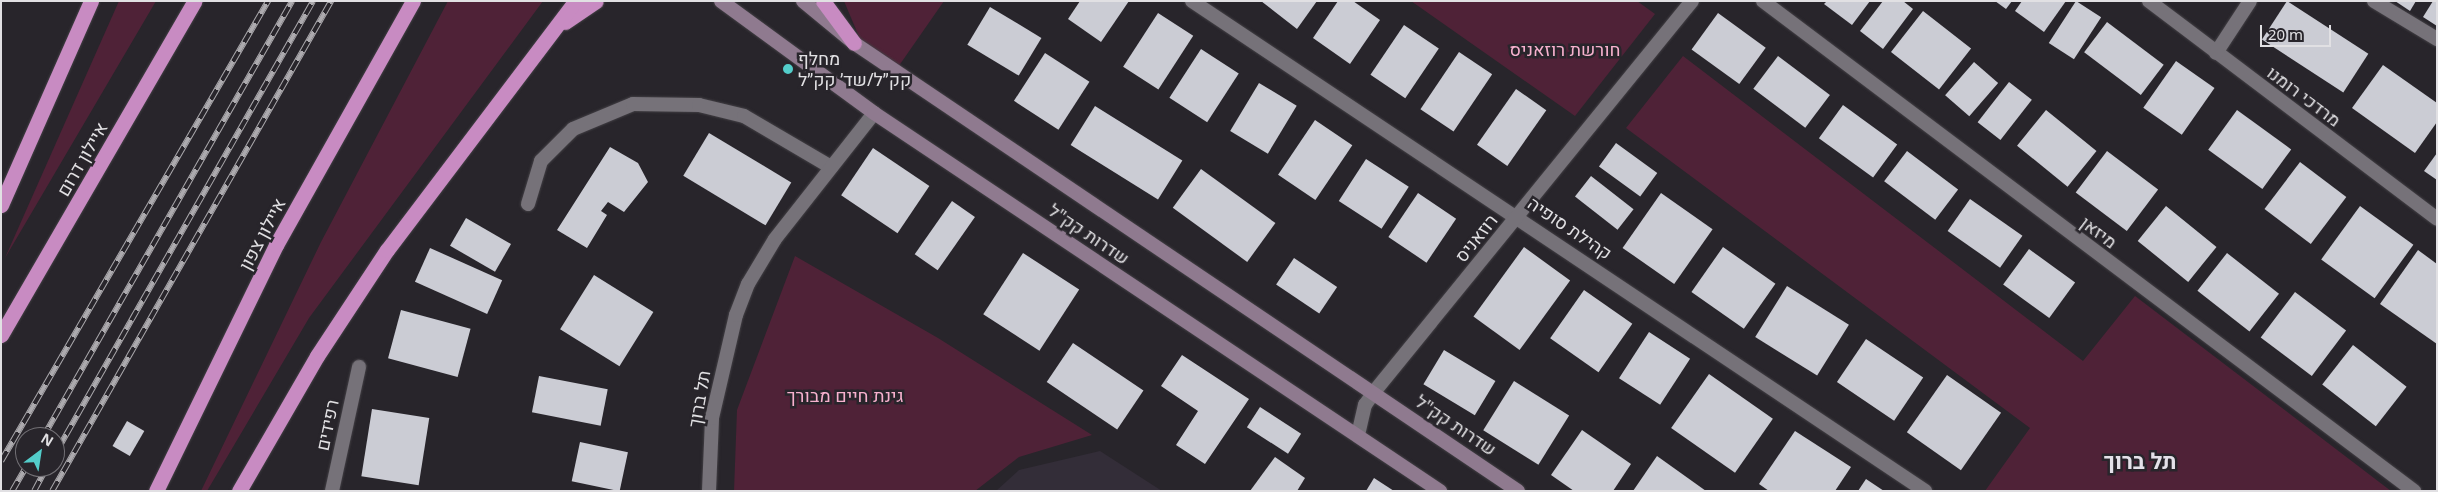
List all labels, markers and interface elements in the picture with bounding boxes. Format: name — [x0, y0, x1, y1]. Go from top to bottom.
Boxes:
scale bar — [2263, 15, 2334, 47]
text: 20 m — [2268, 24, 2303, 44]
park label: חורשת רוזאניס — [1510, 38, 1620, 60]
place label: מחלף קק״ל/שד׳ קק״ל — [798, 48, 911, 90]
street label: מרדכי רומנו — [2263, 61, 2345, 131]
marker: מחלף קק״ל/שד׳ קק״ל — [782, 63, 794, 75]
street label: איילון דרום — [52, 118, 112, 200]
street label: קהילת סופיה — [1524, 192, 1616, 264]
street label: איילון צפון — [234, 194, 290, 274]
street label: שדרות קק"ל — [1045, 199, 1133, 269]
street label: רוזאניס — [1450, 210, 1502, 266]
street label: מיזאן — [2077, 211, 2121, 253]
street label: תל ברוך — [683, 369, 715, 429]
park label: גינת חיים מבורך — [787, 384, 903, 406]
street label: שדרות קק"ל — [1412, 390, 1500, 460]
street label: רפידים — [311, 397, 343, 453]
north arrow — [15, 427, 65, 477]
text: N — [38, 428, 57, 451]
district label: תל ברוך — [2103, 448, 2177, 474]

